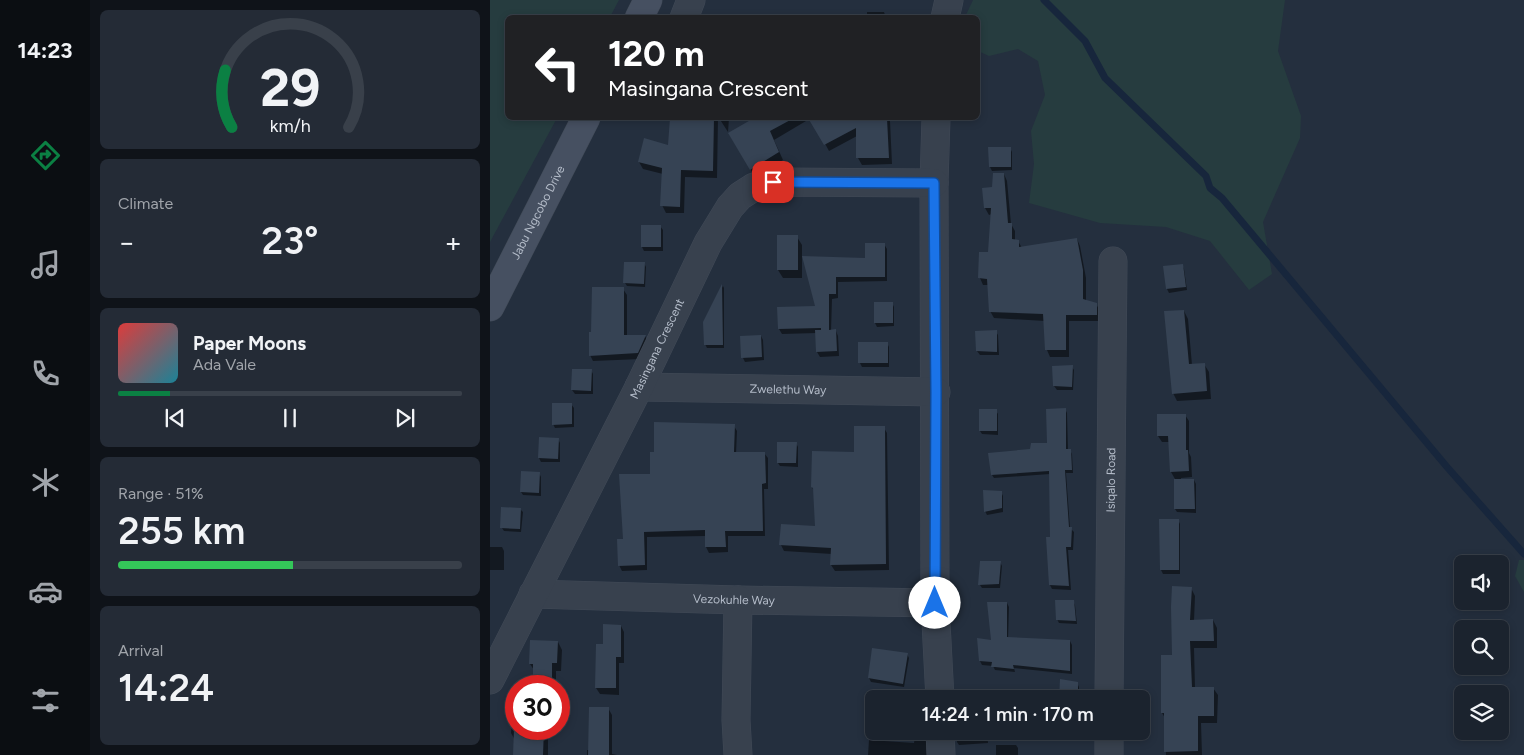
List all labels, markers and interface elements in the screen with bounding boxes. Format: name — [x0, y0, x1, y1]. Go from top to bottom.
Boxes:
text: 120 m — [608, 33, 705, 75]
icon: left — [525, 35, 590, 100]
text: 14:23 — [18, 37, 72, 64]
text: 29 — [260, 57, 320, 119]
text: Masingana Crescent — [608, 75, 809, 102]
text: km/h — [270, 115, 310, 136]
icon: directions — [28, 138, 63, 173]
pin — [752, 161, 794, 203]
street label: Jabu Ngcobo Drive — [508, 163, 568, 262]
icon: arrive — [759, 168, 787, 196]
text: Climate — [118, 194, 173, 213]
text: 23° — [262, 218, 318, 264]
text: − — [118, 225, 135, 259]
text: + — [445, 225, 462, 259]
icon: music — [28, 247, 63, 282]
street label: Masingana Crescent — [627, 296, 687, 401]
text: Paper Moons — [193, 332, 306, 355]
text: Ada Vale — [193, 355, 256, 374]
icon: phone — [28, 356, 63, 391]
street label: Zwelethu Way — [749, 382, 827, 397]
icon: previous — [161, 404, 189, 432]
icon: pause — [276, 404, 304, 432]
icon: next — [391, 404, 419, 432]
street label: Isiqalo Road — [1104, 447, 1118, 513]
icon: climate — [28, 465, 63, 500]
text: Range · 51% — [118, 484, 204, 503]
text: 255 km — [118, 508, 245, 554]
map controls — [1454, 555, 1509, 740]
button: sound — [1454, 555, 1509, 610]
icon: car — [28, 574, 63, 609]
position arrow — [908, 576, 960, 628]
street label: Vezokuhle Way — [693, 592, 776, 608]
button: search — [1454, 620, 1509, 675]
text: Arrival — [118, 641, 163, 660]
text: 14:24 — [118, 665, 214, 711]
speed limit sign: 30 — [505, 675, 570, 740]
icon: filters — [28, 683, 63, 718]
button: layers — [1454, 685, 1509, 740]
text: 14:24 · 1 min · 170 m — [921, 703, 1094, 726]

